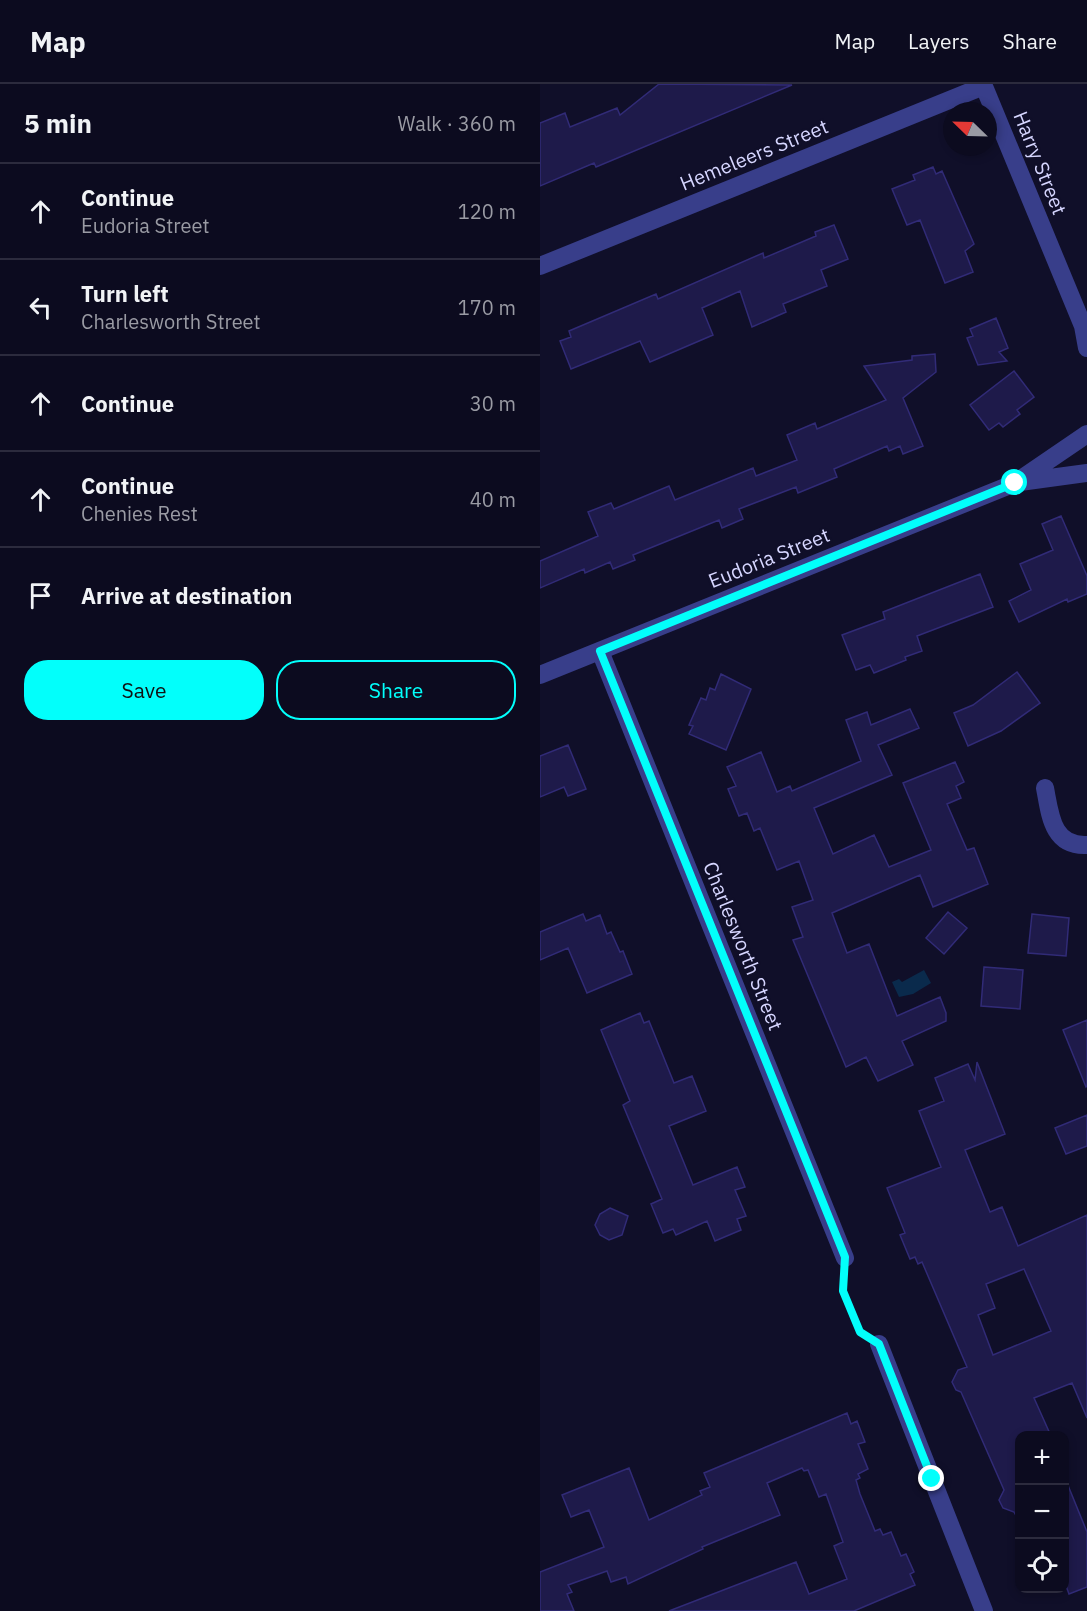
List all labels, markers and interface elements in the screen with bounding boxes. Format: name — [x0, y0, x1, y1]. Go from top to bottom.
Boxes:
text: Map — [30, 23, 86, 60]
text: Map — [835, 27, 875, 55]
text: Layers — [908, 27, 970, 55]
text: Share — [1003, 27, 1057, 55]
north arrow — [943, 102, 997, 156]
text: 5 min — [24, 106, 92, 140]
street label: Harry Street — [1007, 107, 1073, 219]
text: Walk · 360 m — [398, 110, 516, 137]
street label: Hemeleers Street — [676, 112, 832, 197]
text: Continue — [81, 183, 174, 212]
icon: ahead — [24, 195, 57, 228]
text: 120 m — [458, 198, 516, 225]
text: Eudoria Street — [81, 212, 209, 239]
text: Turn left — [81, 279, 169, 308]
icon: left — [24, 291, 57, 324]
text: 170 m — [458, 294, 516, 321]
text: Charlesworth Street — [81, 308, 261, 335]
icon: ahead — [24, 387, 57, 420]
text: Continue — [81, 389, 174, 418]
text: 30 m — [470, 390, 516, 417]
route start — [1001, 469, 1027, 495]
text: Continue — [81, 471, 174, 500]
icon: ahead — [24, 483, 57, 516]
text: 40 m — [470, 486, 516, 513]
text: Chenies Rest — [81, 500, 198, 527]
street label: Eudoria Street — [704, 521, 833, 594]
icon: arrive — [24, 579, 57, 612]
text: Arrive at destination — [81, 581, 292, 610]
button: Save — [24, 660, 264, 720]
button: Share — [276, 660, 516, 720]
street label: Charlesworth Street — [697, 857, 790, 1034]
map controls — [1015, 1431, 1069, 1593]
button: + — [1015, 1431, 1069, 1485]
route end — [918, 1465, 944, 1491]
button: − — [1015, 1485, 1069, 1539]
button: locate — [1015, 1539, 1069, 1593]

